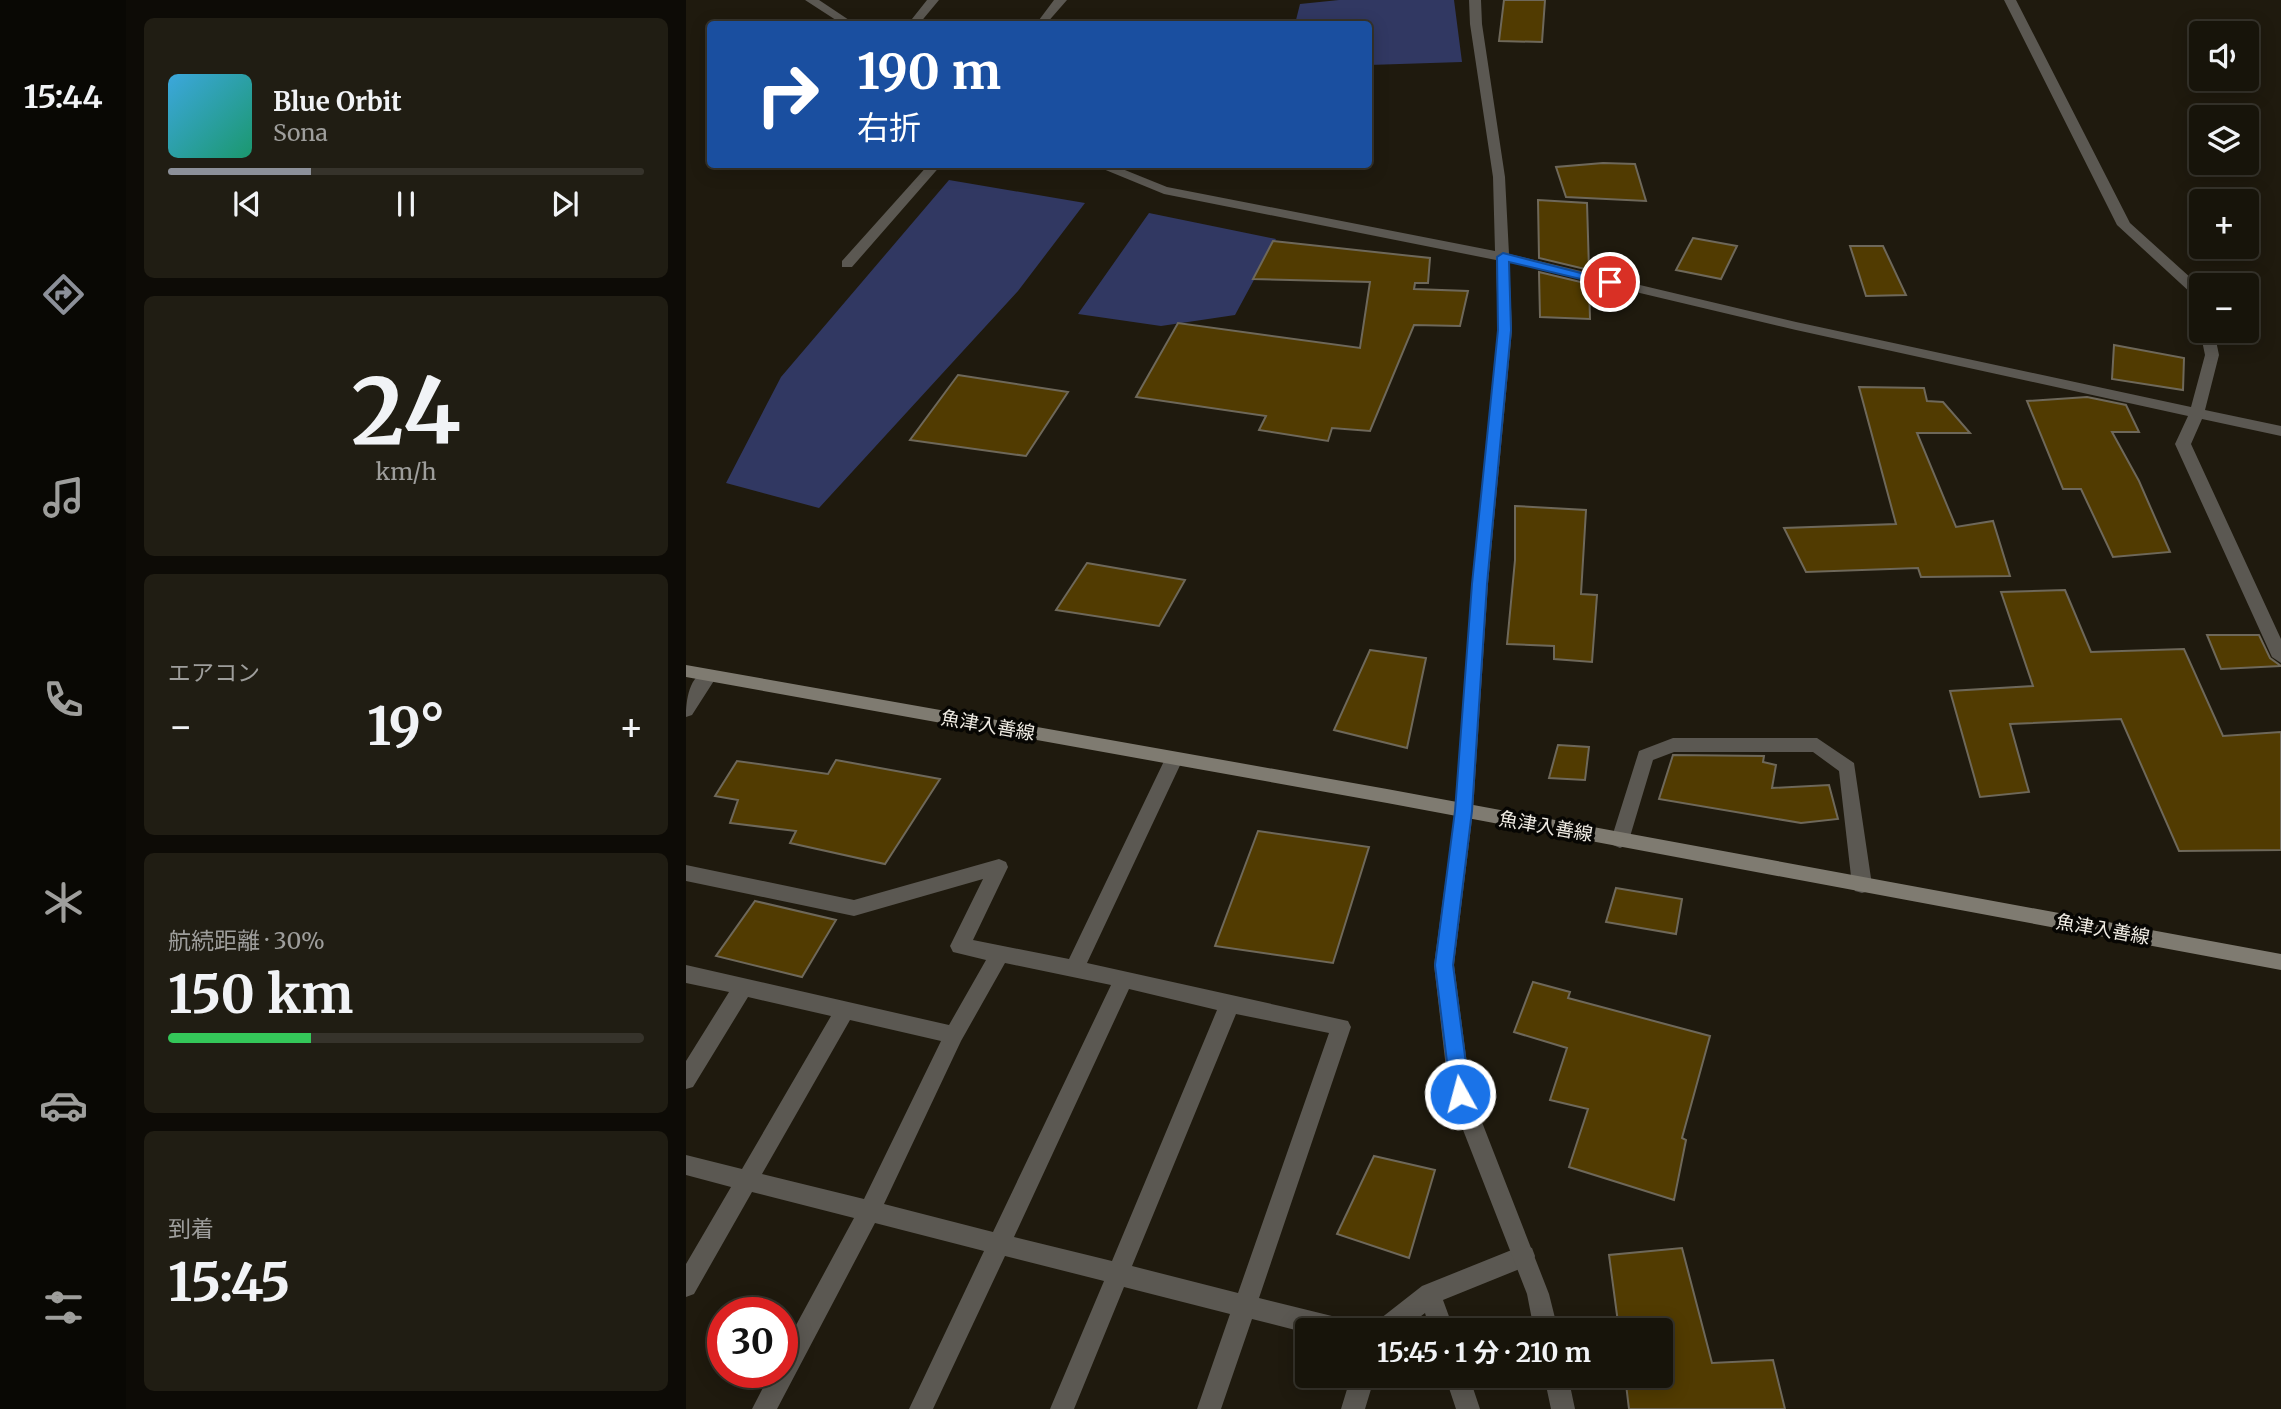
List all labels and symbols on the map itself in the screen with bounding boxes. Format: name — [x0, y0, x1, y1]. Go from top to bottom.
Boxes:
pin — [1580, 252, 1640, 312]
street label: 魚津入善線 — [939, 705, 1037, 745]
street label: 魚津入善線 — [1497, 806, 1595, 846]
street label: 魚津入善線 — [2054, 909, 2152, 949]
position arrow — [1423, 1057, 1497, 1131]
speed limit sign: 30 — [707, 1297, 798, 1388]

